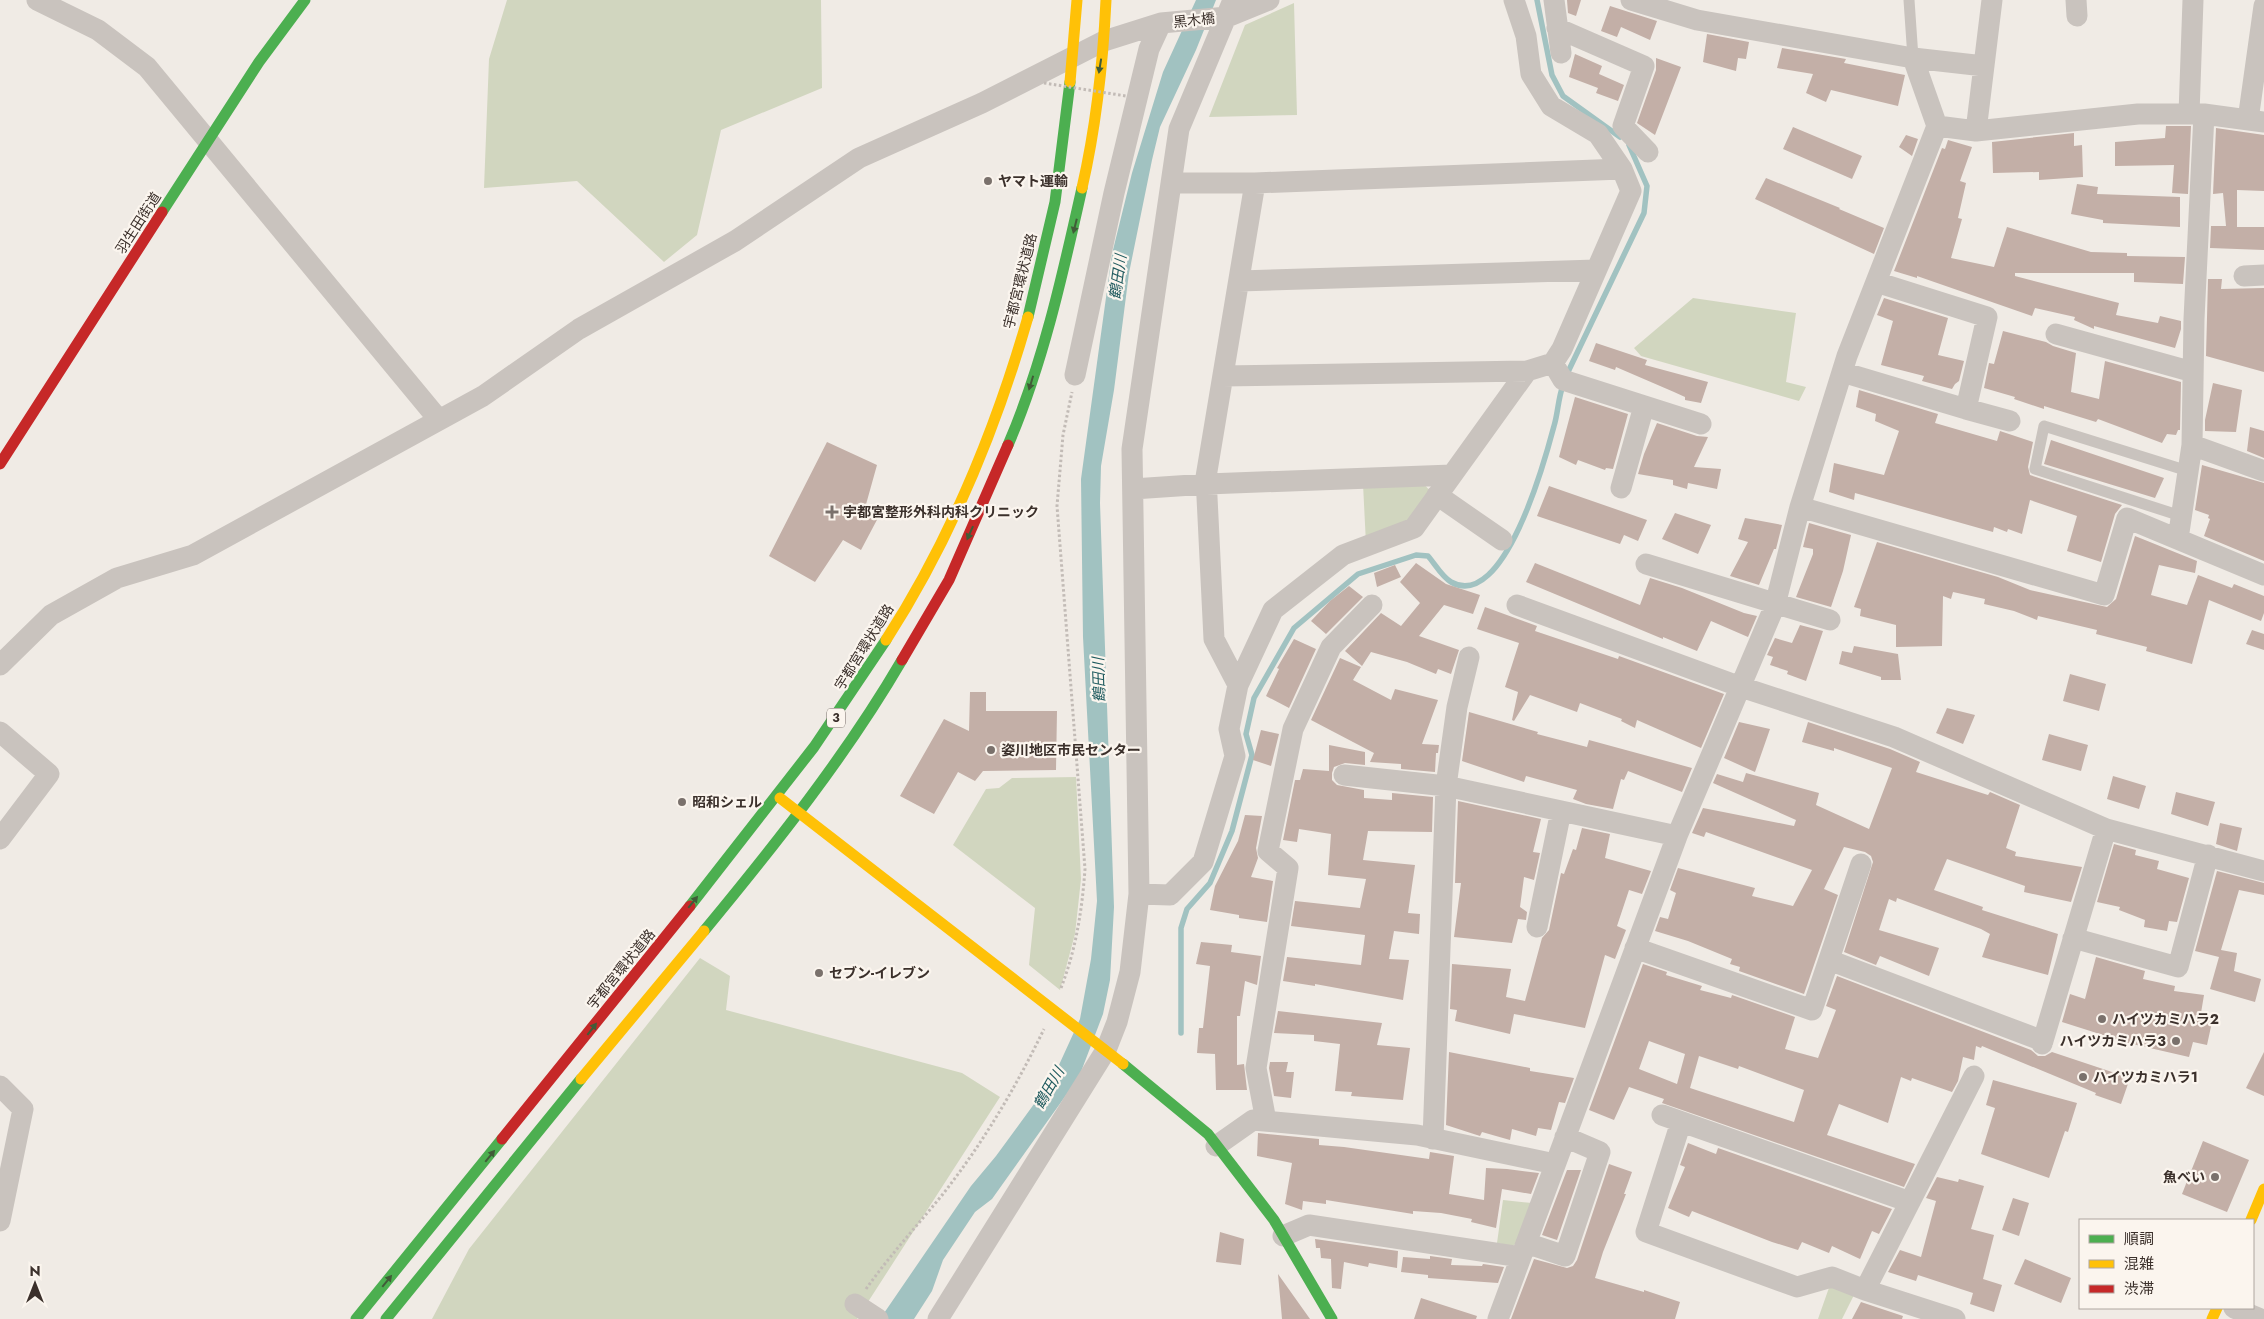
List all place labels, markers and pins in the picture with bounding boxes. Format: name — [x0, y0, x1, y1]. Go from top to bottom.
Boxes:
place label: ヤマト運輸 — [998, 171, 1068, 191]
marker: ヤマト運輸 — [982, 175, 994, 187]
place label: 宇都宮整形外科内科クリニック — [843, 502, 1039, 522]
marker: 宇都宮整形外科内科クリニック — [825, 505, 839, 519]
place label: 姿川地区市民センター — [1001, 740, 1141, 760]
marker: 姿川地区市民センター — [985, 744, 997, 756]
place label: 昭和シェル — [692, 792, 762, 812]
marker: 昭和シェル — [676, 796, 688, 808]
place label: セブン-イレブン — [829, 963, 930, 983]
marker: セブン-イレブン — [813, 967, 825, 979]
place label: ハイツカミハラ2 — [2112, 1009, 2219, 1029]
marker: ハイツカミハラ2 — [2096, 1013, 2108, 1025]
place label: ハイツカミハラ3 — [2060, 1031, 2166, 1051]
marker: ハイツカミハラ3 — [2170, 1035, 2182, 1047]
place label: ハイツカミハラ1 — [2093, 1067, 2198, 1087]
marker: ハイツカミハラ1 — [2077, 1071, 2089, 1083]
place label: 魚べい — [2163, 1167, 2205, 1187]
marker: 魚べい — [2209, 1171, 2221, 1183]

